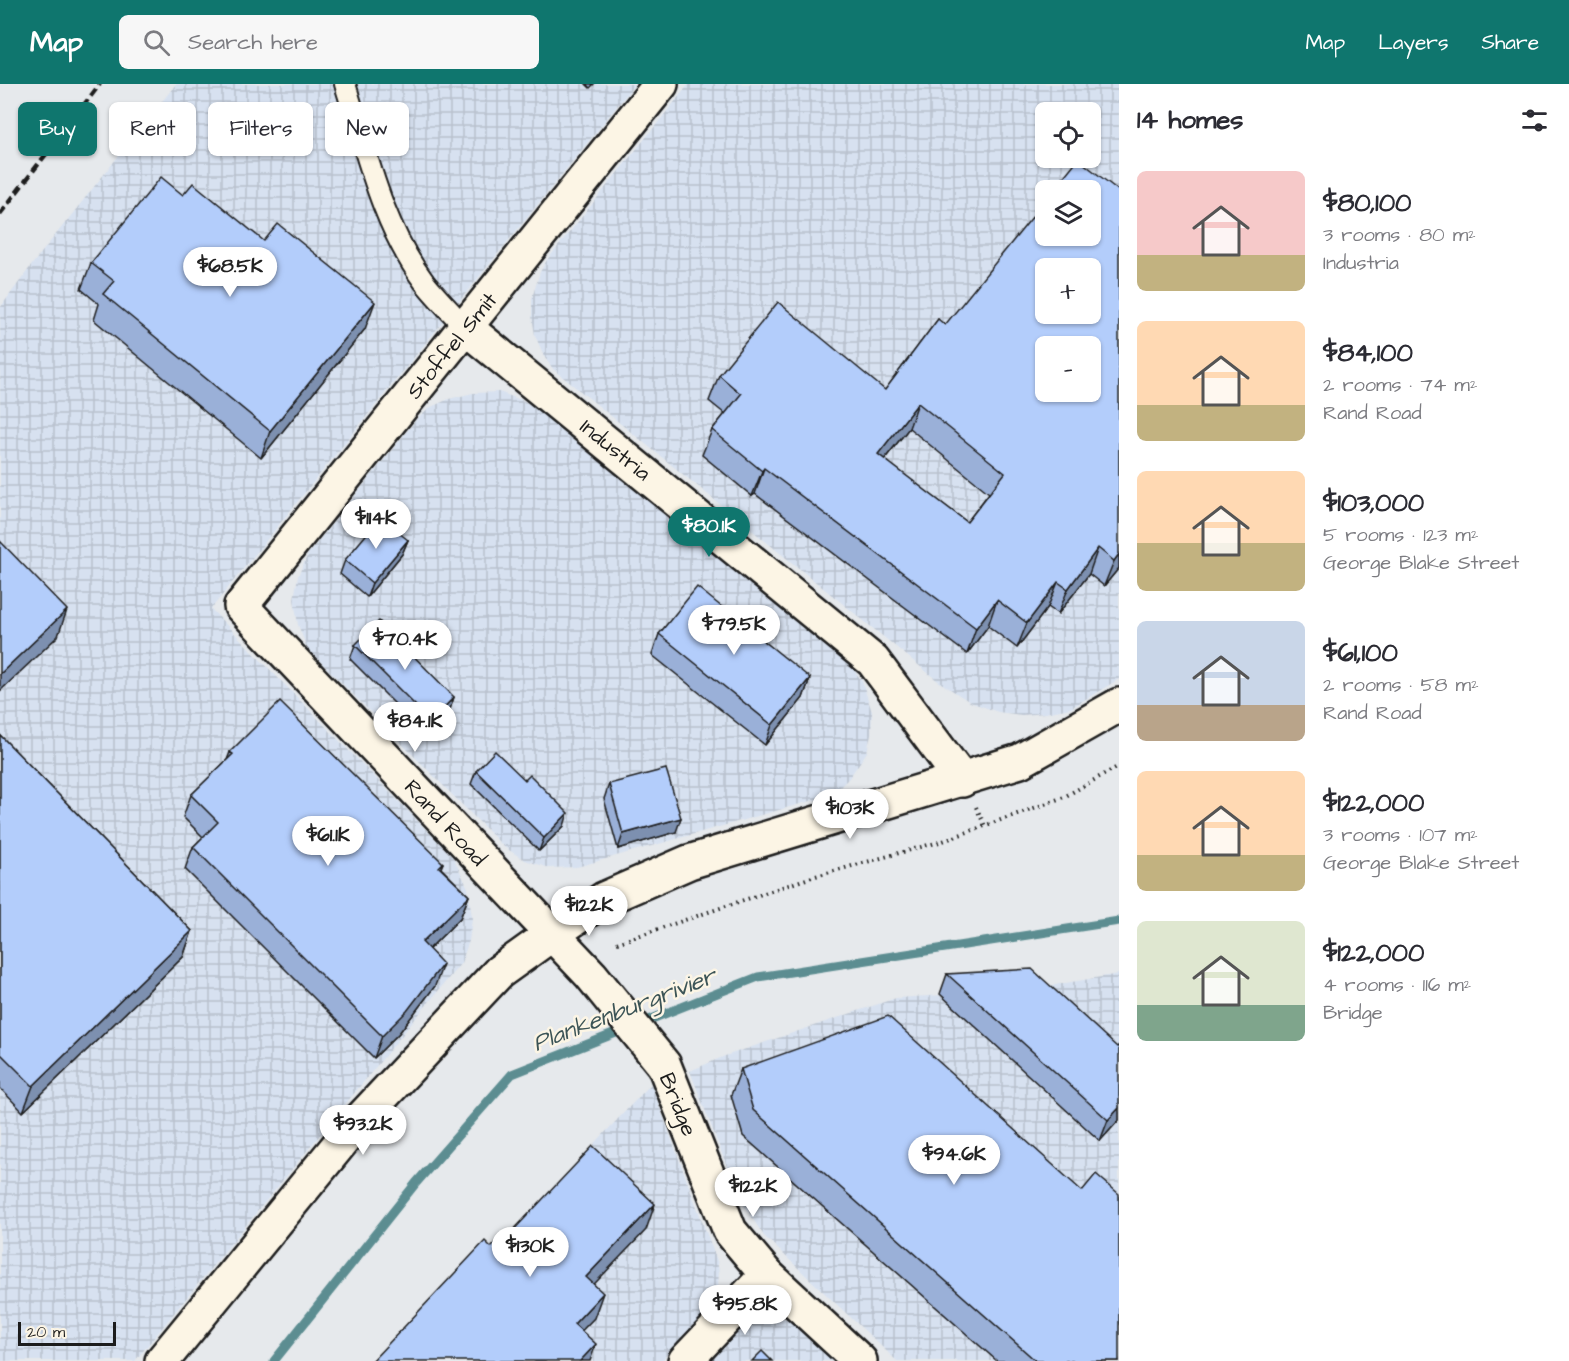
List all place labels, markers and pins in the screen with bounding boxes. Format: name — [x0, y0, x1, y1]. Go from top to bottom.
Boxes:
pin: $68.5K — [181, 247, 279, 298]
pin: $114K — [334, 499, 418, 550]
pin: $80.1K — [660, 507, 758, 558]
pin: $79.5K — [685, 605, 783, 656]
pin: $70.4K — [356, 620, 454, 671]
pin: $84.1K — [366, 702, 464, 753]
pin: $103K — [808, 789, 892, 840]
pin: $61.1K — [279, 816, 377, 867]
pin: $122K — [547, 886, 631, 937]
pin: $93.2K — [314, 1105, 412, 1156]
pin: $94.6K — [905, 1135, 1003, 1186]
pin: $122K — [711, 1167, 795, 1218]
pin: $130K — [488, 1227, 572, 1278]
pin: $95.8K — [696, 1285, 794, 1336]

